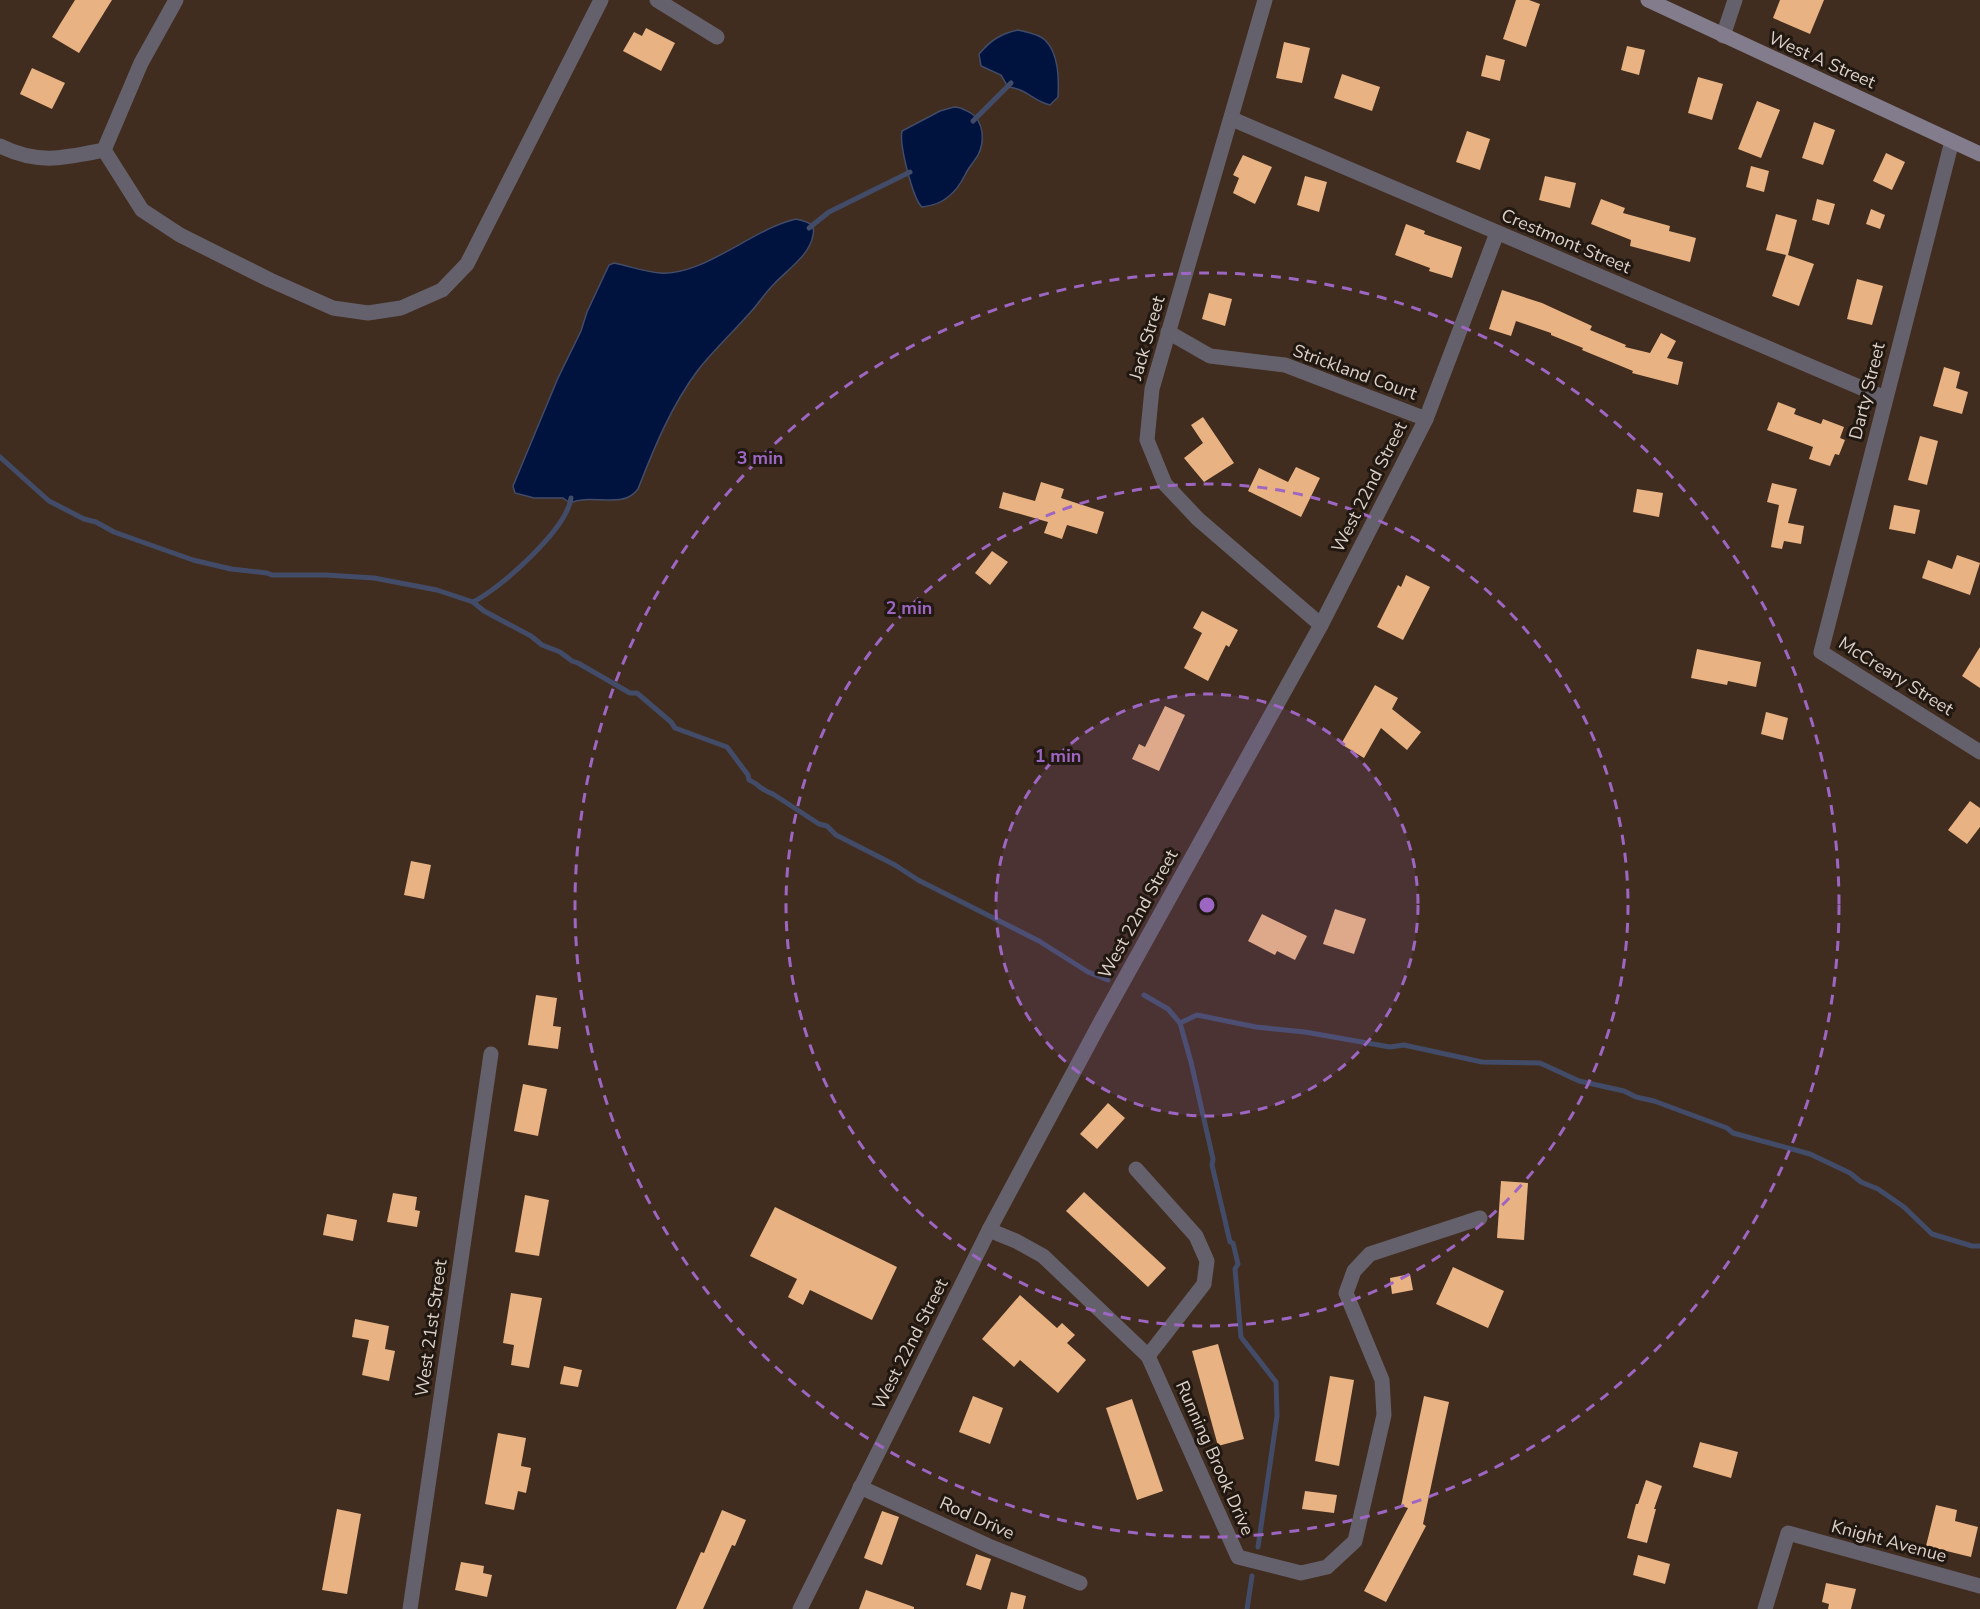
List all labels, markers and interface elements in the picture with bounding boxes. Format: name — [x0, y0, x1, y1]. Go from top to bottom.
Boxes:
street label: West A Street — [1765, 26, 1880, 95]
street label: Crestmont Street — [1498, 203, 1635, 279]
street label: Jack Street — [1123, 292, 1171, 384]
street label: Strickland Court — [1290, 338, 1421, 406]
street label: Darty Street — [1843, 339, 1891, 442]
street label: West 22nd Street — [1326, 417, 1413, 557]
text: 3 min — [737, 446, 783, 470]
text: 2 min — [886, 596, 932, 620]
street label: McCreary Street — [1834, 631, 1959, 721]
text: 1 min — [1035, 744, 1081, 768]
street label: West 22nd Street — [1093, 845, 1184, 983]
centre of rings — [1197, 895, 1217, 915]
street label: West 21st Street — [410, 1257, 453, 1398]
street label: West 22nd Street — [867, 1274, 954, 1414]
street label: Running Brook Drive — [1170, 1377, 1260, 1539]
street label: Rod Drive — [936, 1491, 1018, 1545]
street label: Knight Avenue — [1829, 1514, 1949, 1568]

